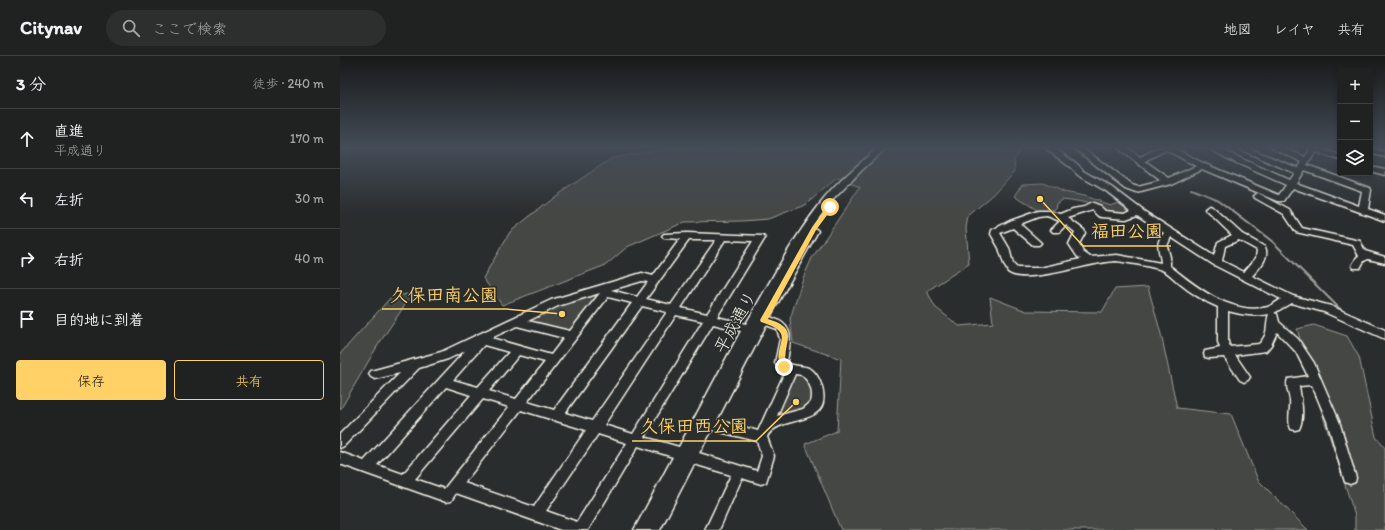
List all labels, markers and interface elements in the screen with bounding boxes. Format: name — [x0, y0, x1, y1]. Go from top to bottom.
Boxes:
search box — [106, 10, 386, 46]
text: Citynav — [20, 16, 82, 39]
icon: search — [120, 17, 142, 39]
text: ここで検索 — [152, 20, 227, 38]
text: 地図 — [1224, 21, 1252, 38]
text: レイヤ — [1274, 21, 1315, 38]
text: 共有 — [1337, 21, 1365, 38]
map controls — [1337, 68, 1373, 176]
button: + — [1337, 68, 1373, 104]
text: 3 分 — [16, 74, 46, 94]
text: 徒歩 · 240 m — [253, 76, 324, 91]
button: − — [1337, 104, 1373, 140]
text: 直進 — [54, 122, 84, 140]
icon: ahead — [16, 128, 38, 150]
text: 170 m — [290, 131, 324, 146]
button: layers — [1337, 140, 1373, 176]
text: 平成通り — [54, 143, 106, 158]
icon: left — [16, 188, 38, 210]
text: 左折 — [54, 191, 84, 209]
text: 30 m — [295, 191, 324, 206]
route start — [821, 198, 839, 216]
callout: 福田公園 — [1083, 216, 1171, 246]
text: 福田公園 — [1091, 220, 1163, 242]
icon: right — [16, 248, 38, 270]
text: 右折 — [54, 251, 84, 269]
text: 40 m — [294, 251, 324, 266]
callout: 久保田南公園 — [382, 279, 506, 309]
text: 久保田南公園 — [390, 284, 498, 306]
street label: 平成通り — [710, 287, 760, 357]
icon: arrive — [16, 308, 38, 330]
text: 目的地に到着 — [54, 311, 144, 329]
route end — [775, 358, 793, 376]
button: 保存 — [16, 360, 166, 400]
button: 共有 — [174, 360, 324, 400]
callout: 久保田西公園 — [632, 411, 756, 441]
text: 久保田西公園 — [640, 415, 748, 437]

